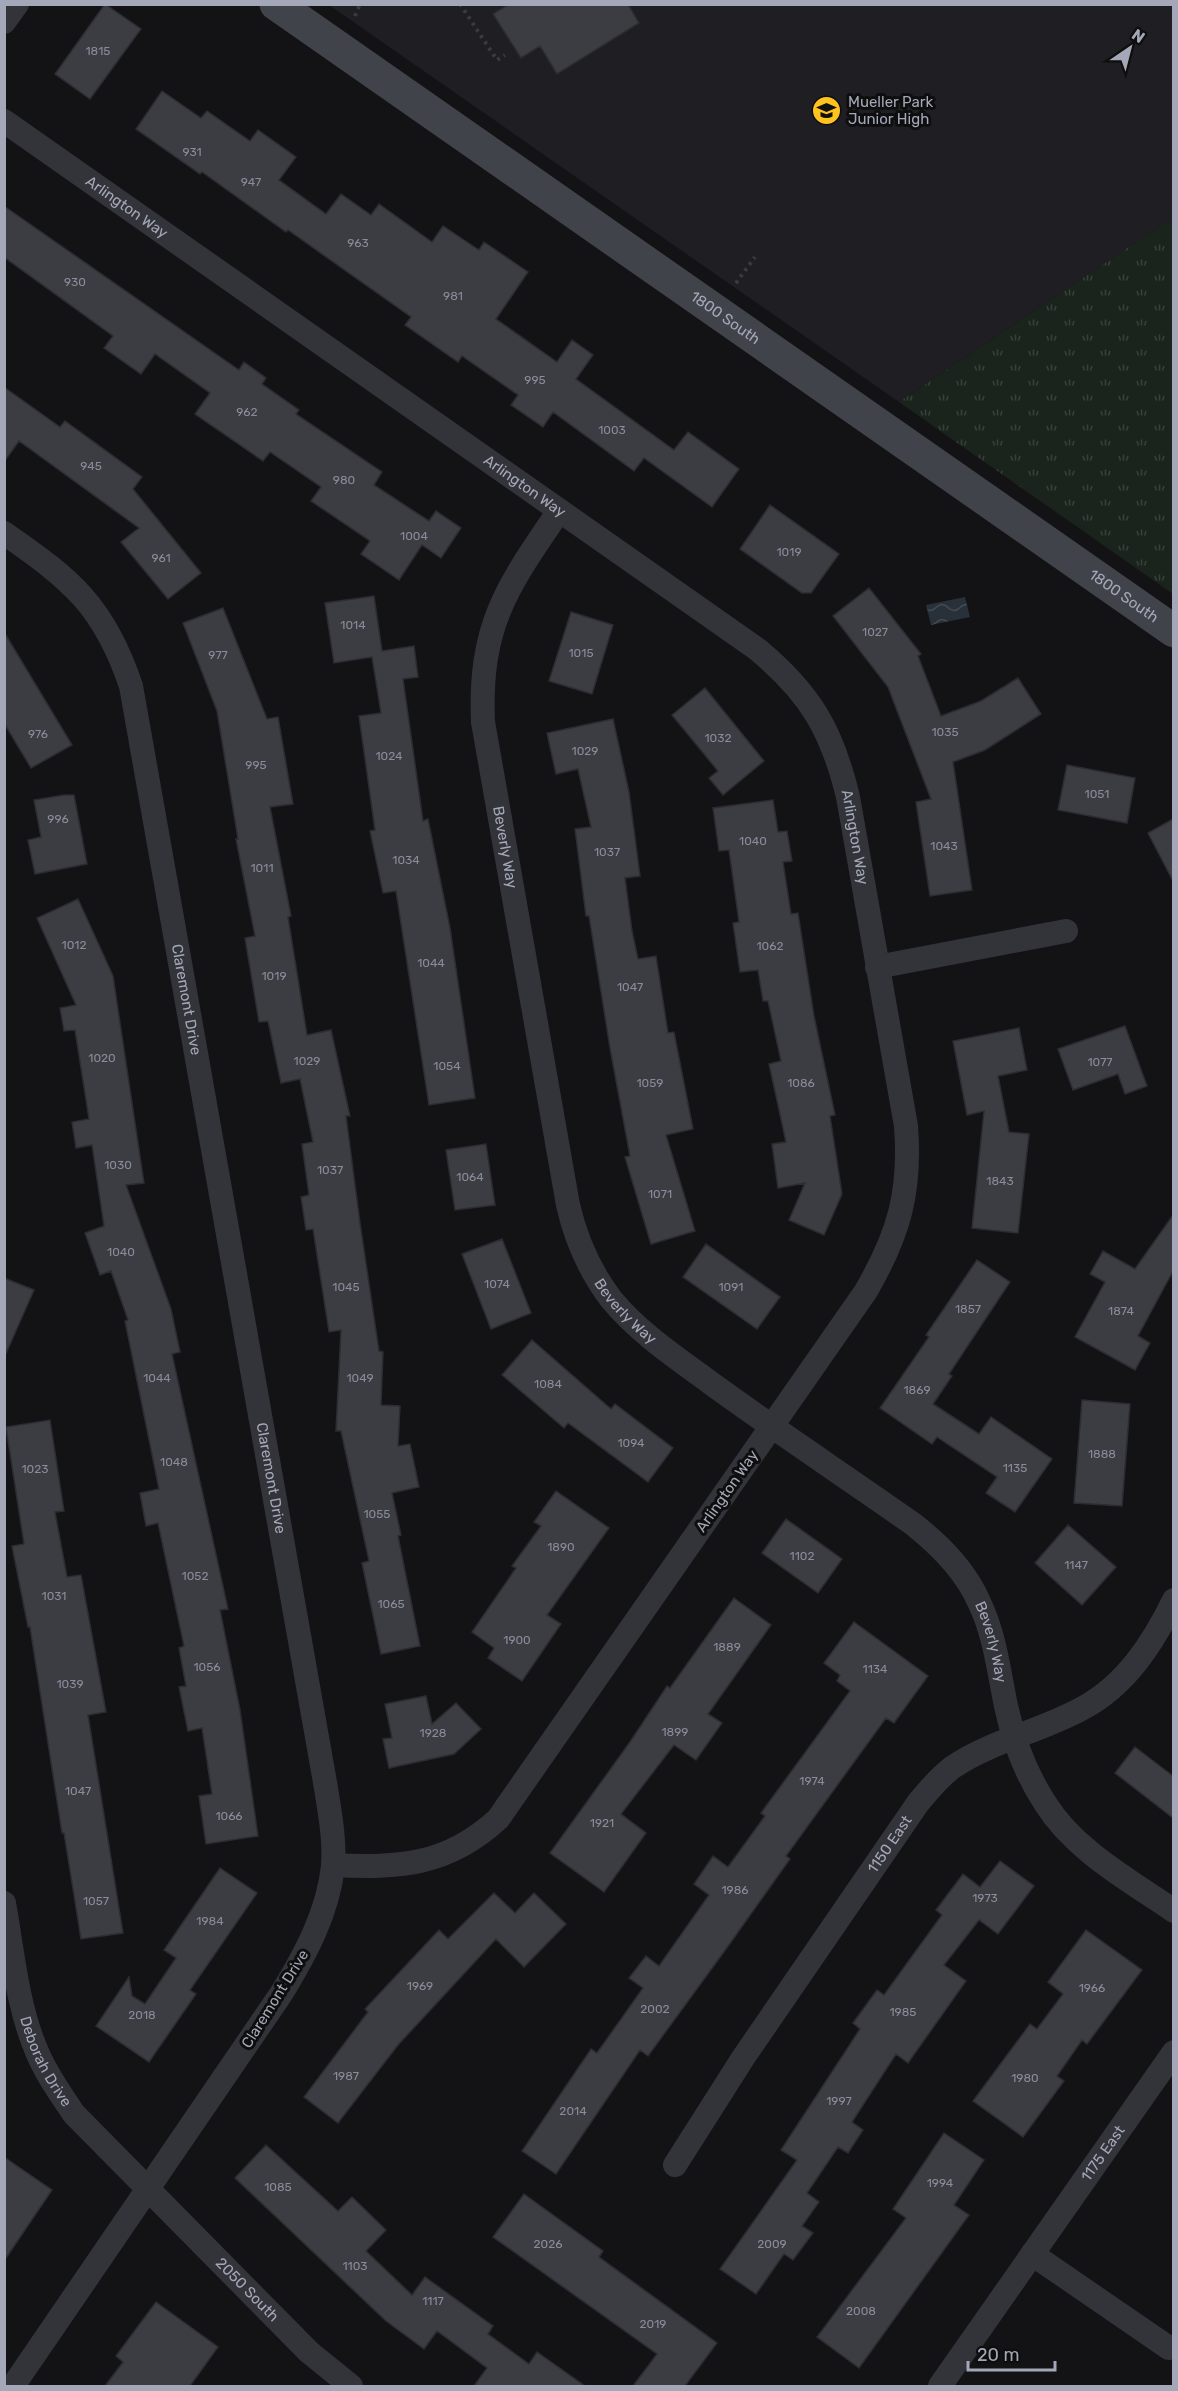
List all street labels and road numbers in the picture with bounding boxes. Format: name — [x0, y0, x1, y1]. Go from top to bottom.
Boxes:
street label: Arlington Way — [82, 172, 171, 242]
street label: 1800 South — [687, 287, 764, 348]
street label: Arlington Way — [480, 451, 569, 521]
street label: 1800 South — [1086, 565, 1162, 626]
street label: Arlington Way — [838, 788, 872, 886]
street label: Beverly Way — [489, 805, 521, 890]
street label: Claremont Drive — [168, 942, 205, 1056]
street label: Beverly Way — [590, 1275, 660, 1348]
street label: Claremont Drive — [252, 1421, 290, 1535]
street label: Arlington Way — [692, 1446, 762, 1536]
street label: Beverly Way — [971, 1599, 1010, 1684]
street label: 1150 East — [864, 1812, 916, 1877]
street label: Claremont Drive — [238, 1947, 312, 2051]
street label: Deborah Drive — [16, 2014, 75, 2110]
street label: 1175 East — [1077, 2122, 1129, 2185]
street label: 2050 South — [212, 2254, 283, 2325]

